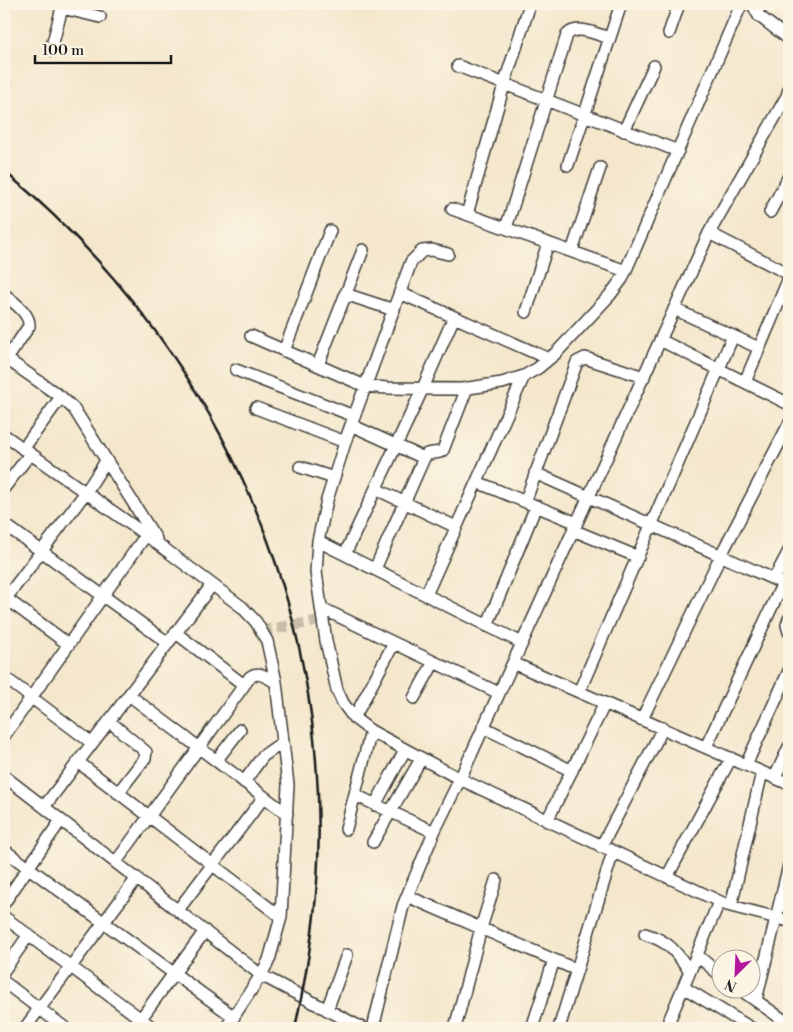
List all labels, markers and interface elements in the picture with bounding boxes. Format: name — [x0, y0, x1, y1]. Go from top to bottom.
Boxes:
scale bar — [35, 32, 171, 64]
text: 100 m — [42, 41, 84, 60]
north arrow — [710, 950, 760, 1000]
text: N — [722, 974, 740, 995]

